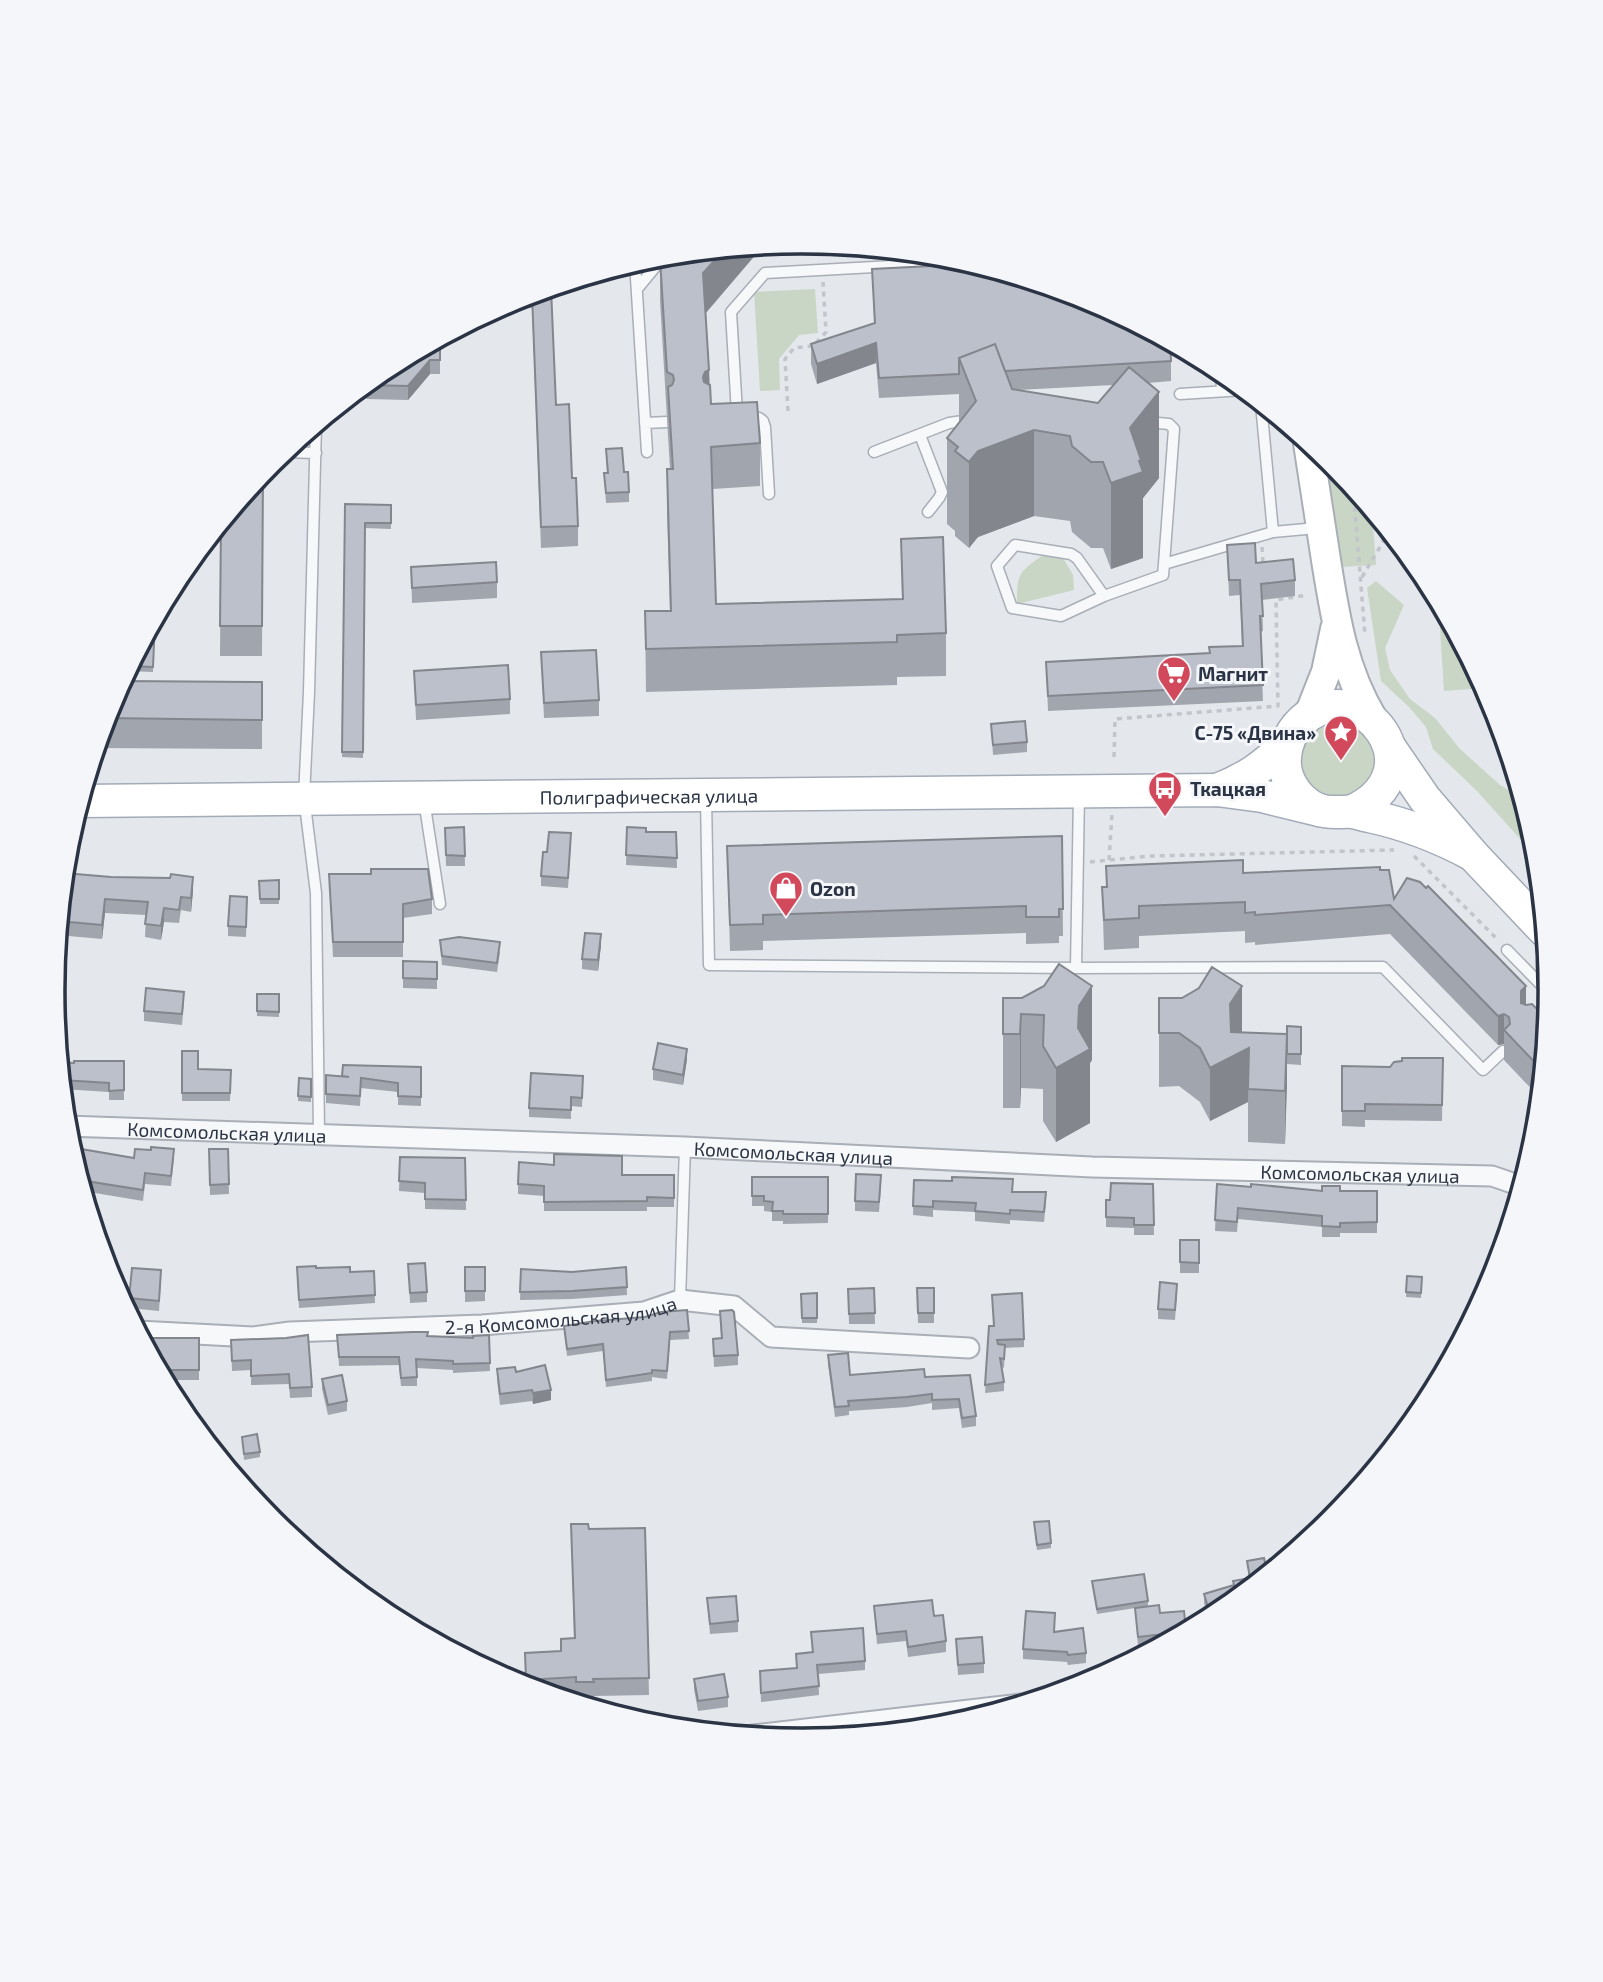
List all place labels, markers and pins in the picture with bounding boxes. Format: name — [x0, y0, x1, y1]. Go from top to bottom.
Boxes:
supermarket icon: Магнит — [1155, 654, 1193, 703]
place label: Магнит — [1198, 662, 1268, 685]
place icon: С-75 «Двина» — [1322, 713, 1360, 762]
place label: С-75 «Двина» — [1195, 721, 1316, 744]
bus stop icon: Ткацкая — [1146, 769, 1184, 818]
place label: Ткацкая — [1190, 777, 1266, 800]
shop icon: Ozon — [767, 869, 805, 918]
place label: Ozon — [810, 877, 856, 900]

